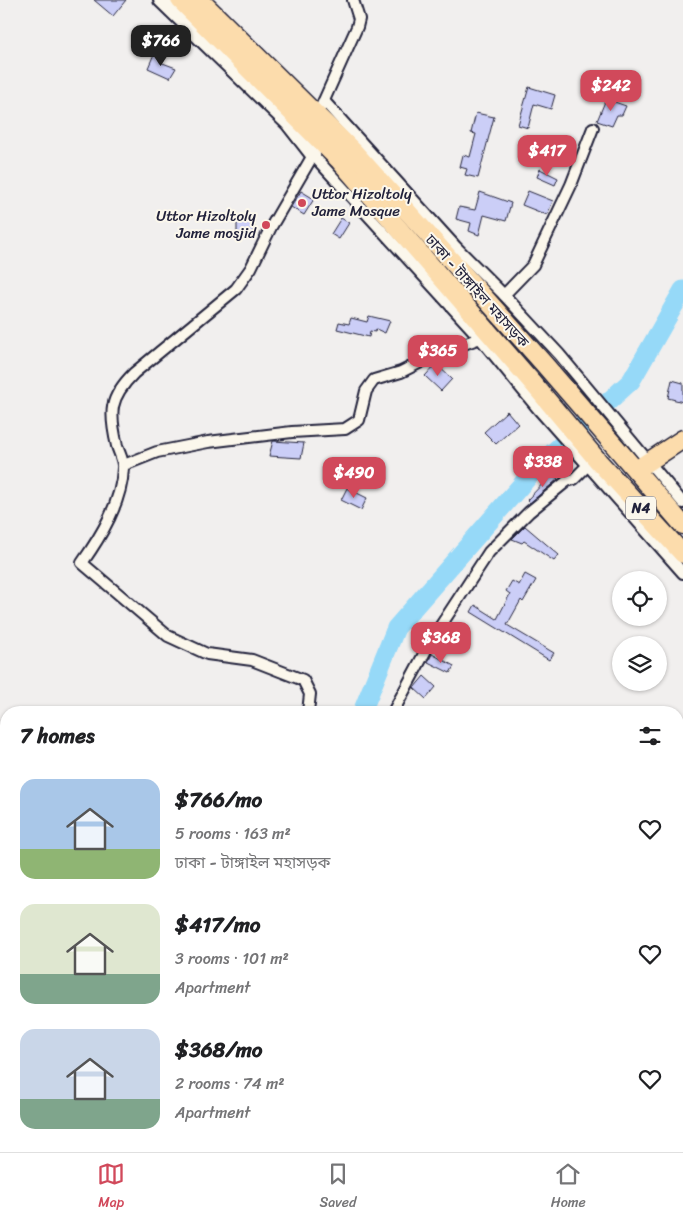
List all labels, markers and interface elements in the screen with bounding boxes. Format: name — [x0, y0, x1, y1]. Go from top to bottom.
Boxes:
pin: $766 — [131, 24, 191, 67]
text: $766 — [142, 26, 180, 55]
pin: $242 — [581, 70, 641, 112]
text: $242 — [591, 71, 631, 100]
pin: $417 — [517, 134, 577, 177]
text: $417 — [529, 136, 565, 165]
place label: Uttor Hizoltoly Jame Mosque — [311, 181, 412, 224]
marker: Uttor Hizoltoly Jame Mosque — [296, 197, 308, 209]
place label: Uttor Hizoltoly Jame mosjid — [156, 203, 257, 246]
marker: Uttor Hizoltoly Jame mosjid — [260, 219, 272, 231]
street label: ঢাকা - টাঙ্গাইল মহাসড়ক — [418, 227, 536, 355]
pin: $365 — [408, 334, 468, 377]
text: $365 — [419, 336, 457, 365]
pin: $338 — [513, 446, 573, 488]
text: $338 — [524, 447, 562, 476]
pin: $490 — [324, 456, 384, 499]
text: $490 — [334, 458, 374, 487]
road number: N4 — [626, 496, 656, 520]
map controls — [612, 571, 667, 691]
button: locate — [612, 571, 667, 626]
pin: $368 — [411, 622, 471, 664]
text: $368 — [422, 623, 460, 652]
button: layers — [612, 636, 667, 691]
text: 7 homes — [20, 717, 95, 755]
icon: filters — [636, 722, 664, 750]
text: $766/mo — [175, 781, 262, 819]
icon: home — [60, 799, 120, 859]
icon: heart — [636, 815, 664, 843]
text: 5 rooms · 163 m² — [175, 819, 291, 848]
text: ঢাকা - টাঙ্গাইল মহাসড়ক — [175, 848, 330, 877]
text: $417/mo — [175, 906, 260, 944]
icon: home — [60, 924, 120, 984]
icon: heart — [636, 940, 664, 968]
text: 3 rooms · 101 m² — [175, 944, 289, 973]
text: Apartment — [175, 973, 251, 1002]
text: $368/mo — [175, 1031, 262, 1069]
icon: home — [60, 1049, 120, 1109]
icon: heart — [636, 1065, 664, 1093]
text: 2 rooms · 74 m² — [175, 1069, 285, 1098]
text: Apartment — [175, 1098, 251, 1127]
tab: Map — [97, 1160, 125, 1215]
tab: Saved — [320, 1160, 356, 1215]
tab: Home — [551, 1160, 586, 1215]

